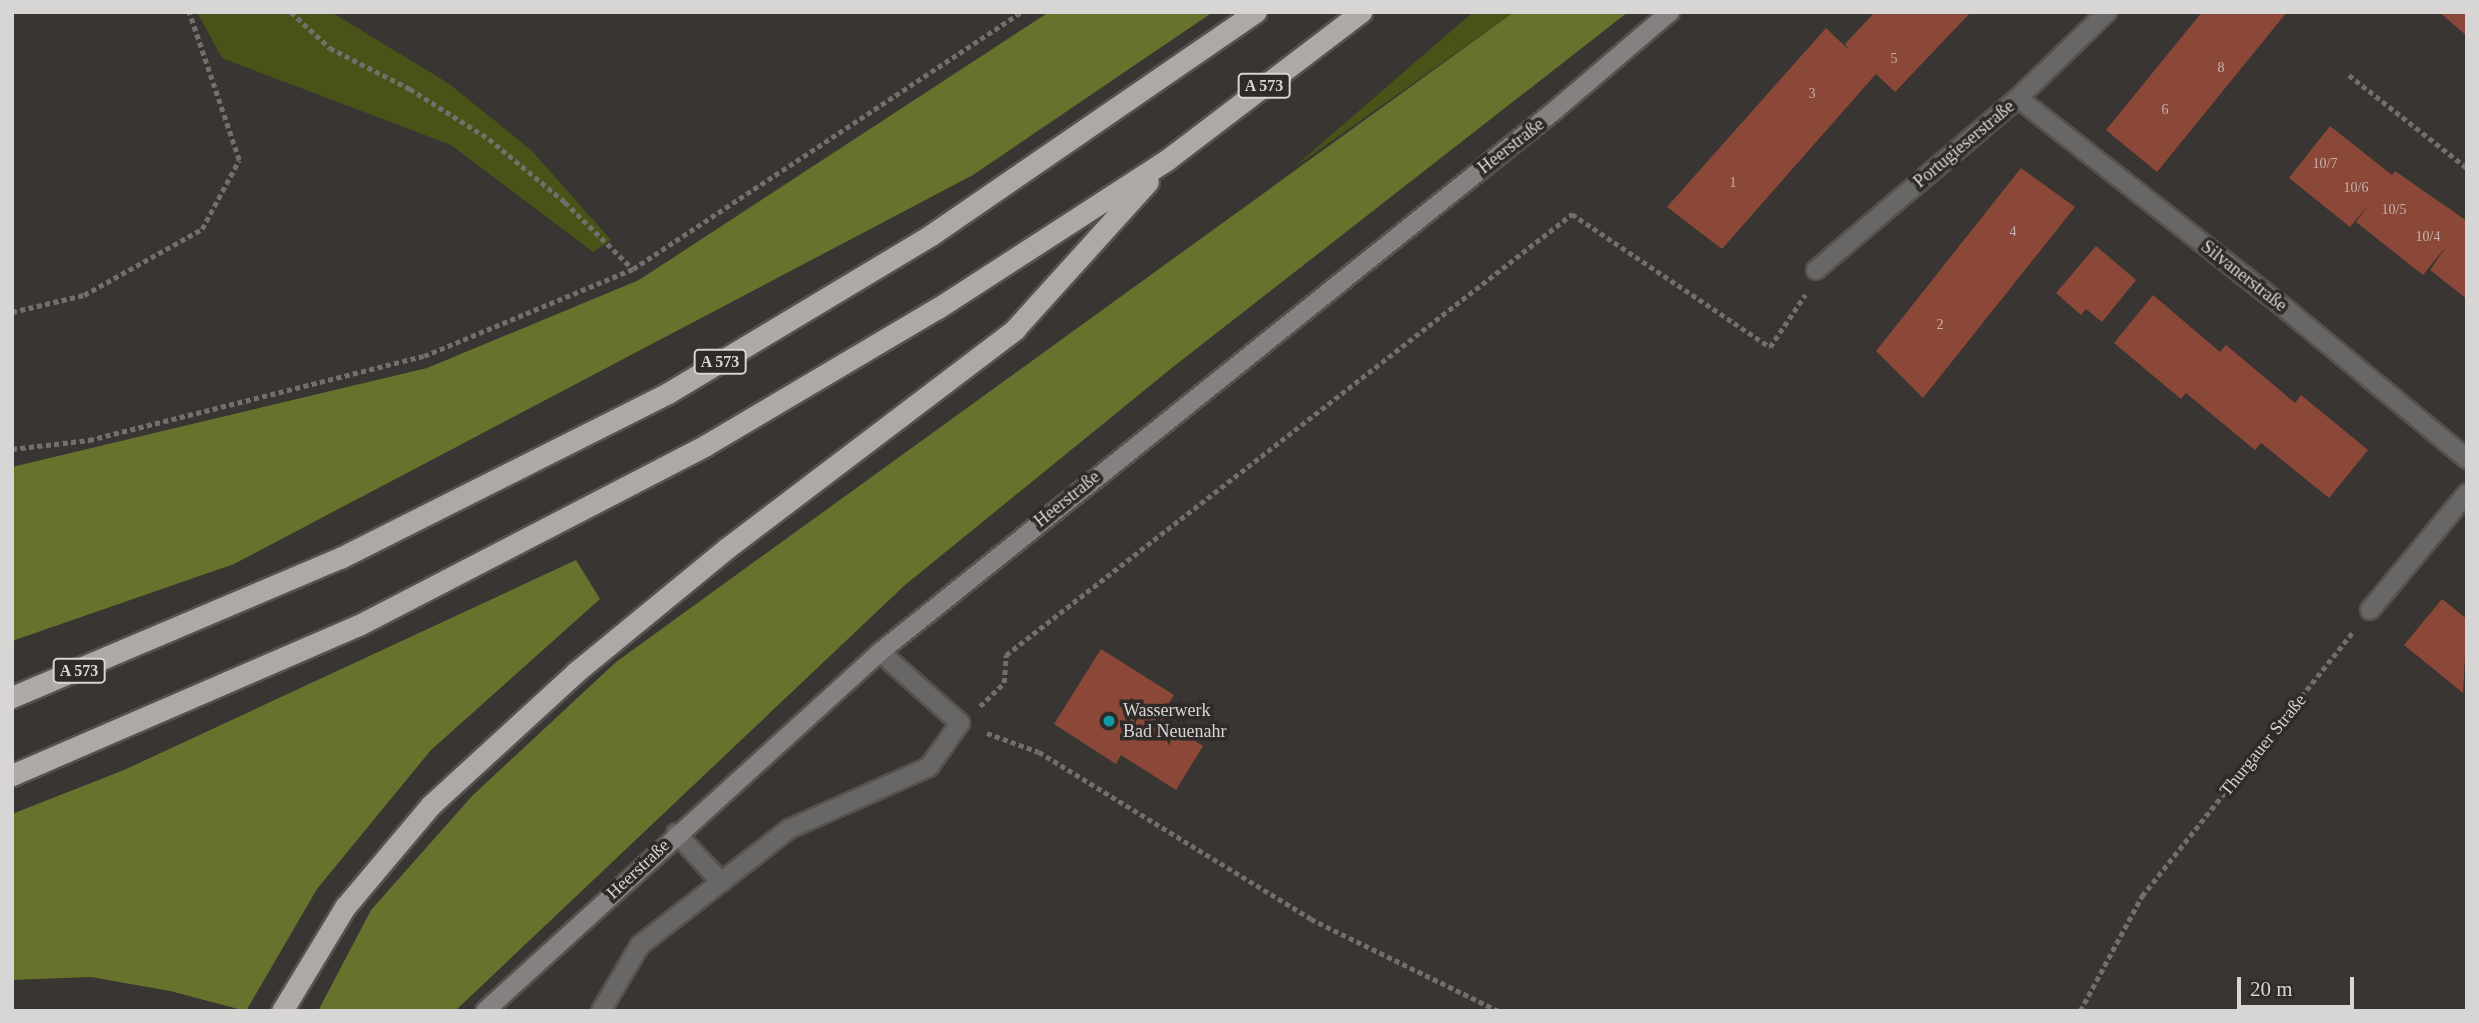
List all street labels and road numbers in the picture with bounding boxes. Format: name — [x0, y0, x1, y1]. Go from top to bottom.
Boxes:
road number: A 573 — [1236, 74, 1292, 99]
street label: Portugieserstraße — [1909, 96, 2019, 192]
street label: Heerstraße — [1474, 113, 1548, 179]
street label: Silvanerstraße — [2197, 236, 2291, 316]
road number: A 573 — [692, 350, 748, 374]
street label: Heerstraße — [1030, 466, 1104, 532]
road number: A 573 — [51, 658, 107, 684]
street label: Thurgauer Straße — [2215, 690, 2311, 800]
street label: Heerstraße — [602, 835, 674, 903]

